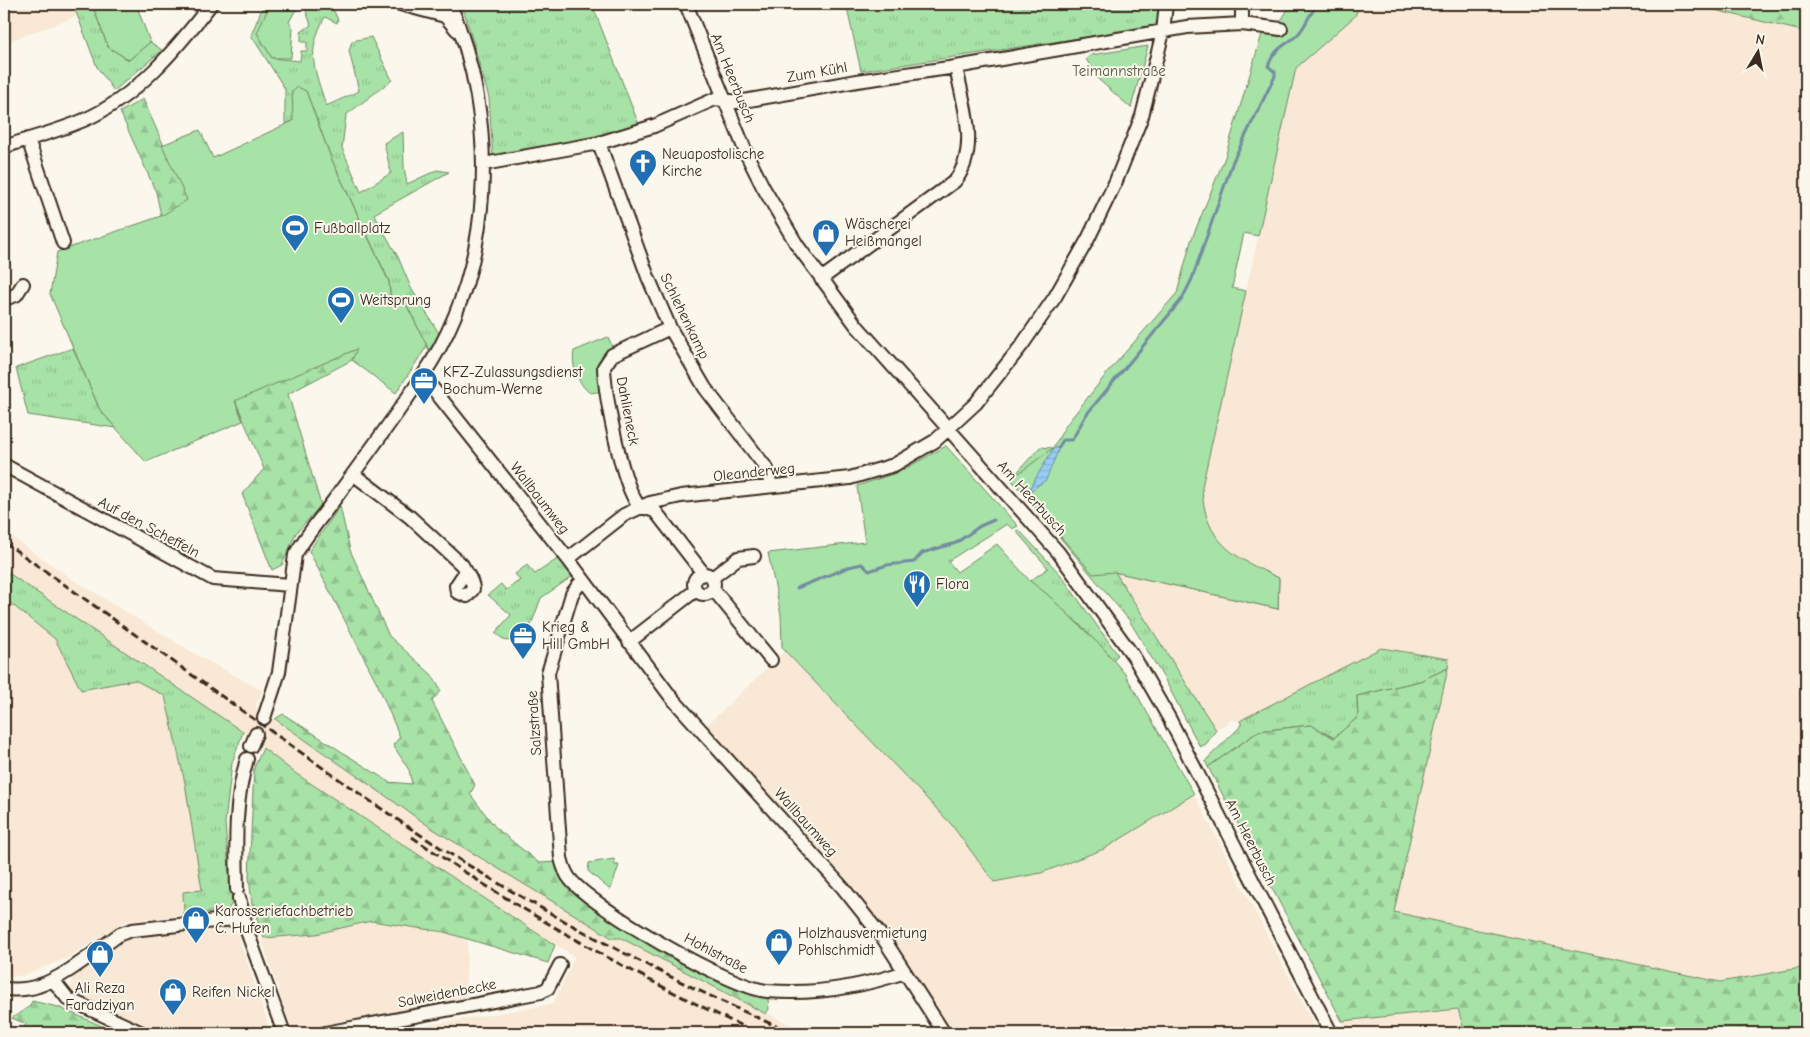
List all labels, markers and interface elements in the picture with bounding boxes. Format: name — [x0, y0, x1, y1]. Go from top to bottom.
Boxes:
north arrow — [1732, 28, 1782, 78]
street label: Am Heerbusch — [707, 31, 759, 125]
text: N — [1754, 31, 1766, 49]
street label: Zum Kühl — [785, 58, 849, 86]
park label: Teimannstraße — [1072, 62, 1166, 80]
place label: Neuapostolische Kirche — [662, 145, 765, 180]
church icon: Neuapostolische Kirche — [628, 148, 658, 187]
sports icon: Fußballplatz — [280, 213, 310, 252]
place label: Wäscherei Heißmangel — [845, 215, 922, 250]
shop icon: Wäscherei Heißmangel — [811, 218, 841, 257]
place label: Fußballplatz — [314, 219, 391, 237]
street label: Schlehenkamp — [656, 270, 714, 362]
sports icon: Weitsprung — [326, 285, 356, 324]
place label: Weitsprung — [360, 291, 431, 309]
place label: KFZ-Zulassungsdienst Bochum-Werne — [443, 363, 583, 398]
office icon: KFZ-Zulassungsdienst Bochum-Werne — [409, 366, 439, 405]
street label: Dahlieneck — [613, 375, 644, 448]
street label: Am Heerbusch — [993, 457, 1071, 539]
street label: Wallbaumweg — [506, 458, 574, 538]
street label: Oleanderweg — [712, 459, 796, 485]
street label: Auf den Scheffeln — [95, 493, 203, 561]
restaurant icon: Flora — [902, 569, 932, 608]
place label: Flora — [936, 575, 969, 593]
place label: Krieg & Hill GmbH — [542, 618, 610, 653]
office icon: Krieg & Hill GmbH — [508, 621, 538, 660]
street label: Salzstraße — [523, 689, 545, 756]
street label: Wallbaumweg — [770, 784, 842, 860]
street label: Am Heerbusch — [1221, 796, 1281, 888]
place label: Karosseriefachbetrieb C. Hufen — [215, 902, 353, 937]
shop icon: Karosseriefachbetrieb C. Hufen — [181, 905, 211, 944]
place label: Holzhausvermietung Pohlschmidt — [798, 924, 927, 959]
shop icon: Holzhausvermietung Pohlschmidt — [764, 927, 794, 966]
street label: Hohlstraße — [681, 929, 751, 977]
shop icon: Ali Reza Faradziyan — [85, 939, 115, 978]
street label: Salweidenbecke — [396, 975, 498, 1011]
shop icon: Reifen Nickel — [158, 977, 188, 1016]
place label: Ali Reza Faradziyan — [65, 979, 135, 1014]
place label: Reifen Nickel — [192, 983, 275, 1001]

